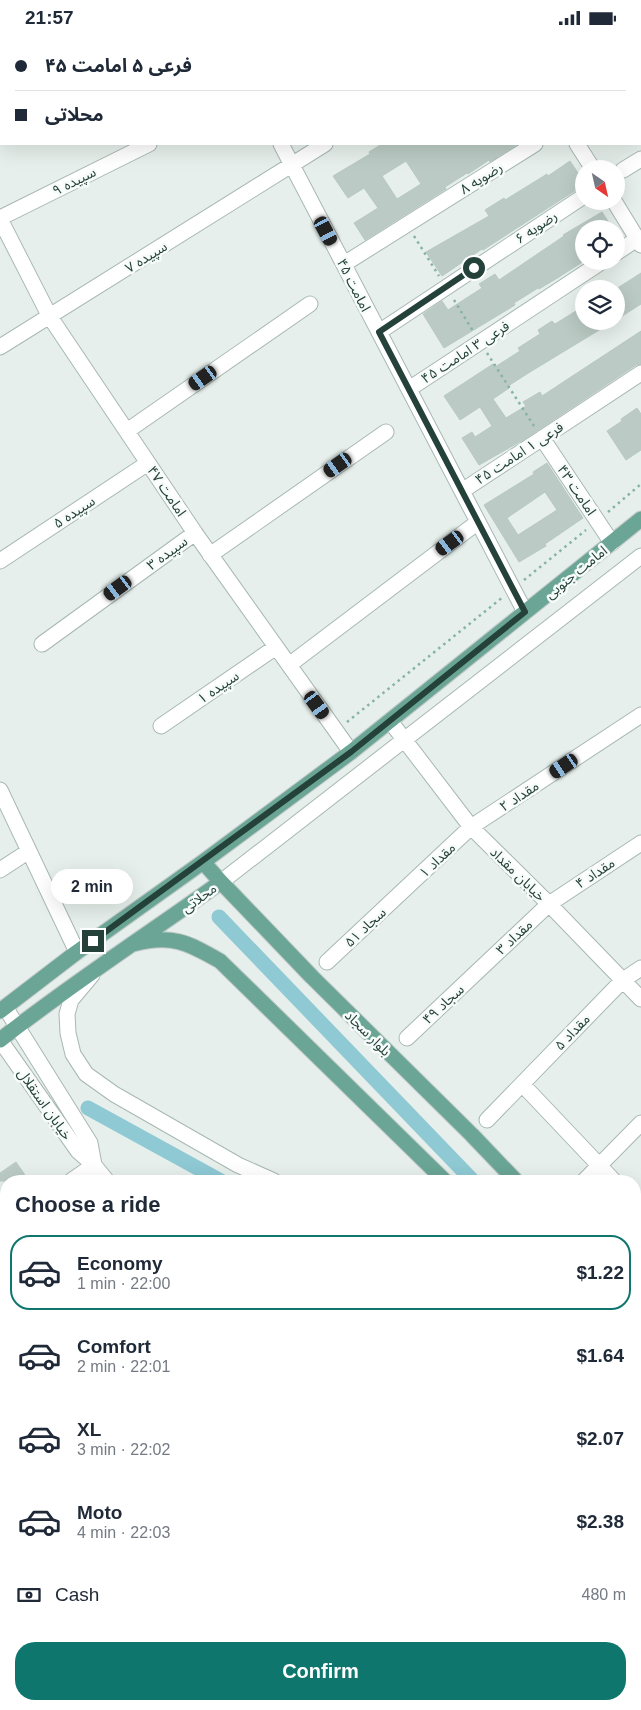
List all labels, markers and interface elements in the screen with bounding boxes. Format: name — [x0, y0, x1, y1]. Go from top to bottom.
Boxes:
text: 21:57 — [25, 7, 74, 28]
text: فرعی ۵ امامت ۴۵ — [45, 55, 192, 76]
text: محلاتی — [45, 104, 103, 125]
street label: رضویه ۸ — [457, 159, 506, 198]
north arrow — [575, 160, 625, 210]
map controls — [575, 160, 625, 330]
street label: سپیده ۹ — [50, 163, 99, 201]
street label: رضویه ۶ — [512, 207, 560, 248]
car — [312, 214, 339, 248]
button: locate — [575, 220, 625, 270]
street label: سپیده ۷ — [122, 238, 171, 278]
street label: امامت ۴۵ — [334, 256, 374, 314]
route start — [463, 257, 485, 279]
button: layers — [575, 280, 625, 330]
street label: فرعی ۳ امامت ۴۵ — [418, 318, 513, 387]
car — [186, 363, 219, 393]
street label: فرعی ۱ امامت ۴۵ — [472, 419, 567, 488]
car — [321, 450, 354, 480]
street label: امامت ۴۳ — [554, 462, 600, 518]
street label: امامت ۴۷ — [144, 463, 190, 519]
street label: سپیده ۵ — [50, 493, 99, 533]
car — [433, 528, 466, 558]
street label: سپیده ۳ — [144, 533, 192, 575]
street label: امامت جنوبی — [542, 542, 611, 603]
car — [101, 573, 134, 603]
street label: سپیده ۱ — [194, 667, 243, 708]
car — [302, 688, 331, 722]
car — [547, 751, 580, 781]
street label: مقداد ۲ — [496, 777, 542, 815]
street label: مقداد ۱ — [416, 839, 458, 881]
street label: خیابان مقداد — [486, 844, 549, 905]
street label: مقداد ۴ — [572, 854, 618, 892]
callout: 2 min — [52, 869, 134, 903]
text: 2 min — [71, 878, 113, 895]
street label: محلاتی — [178, 880, 220, 917]
street label: سجاد ۵۱ — [341, 904, 389, 950]
street label: مقداد ۳ — [493, 916, 535, 958]
route end — [82, 930, 104, 952]
street label: سجاد ۴۹ — [419, 981, 467, 1027]
street label: بلوار سجاد — [341, 1007, 394, 1060]
street label: مقداد ۵ — [551, 1011, 593, 1053]
street label: خیابان استقلال — [14, 1065, 75, 1143]
text: Choose a ride — [15, 1192, 160, 1217]
icon: car — [17, 1250, 62, 1295]
text: Economy — [77, 1253, 163, 1274]
text: $1.22 — [576, 1262, 624, 1283]
text: 1 min · 22:00 — [77, 1275, 170, 1292]
icon: car — [17, 1333, 62, 1378]
text: Comfort — [77, 1336, 151, 1357]
text: $1.64 — [576, 1345, 624, 1366]
text: 2 min · 22:01 — [77, 1358, 170, 1375]
icon: car — [17, 1416, 62, 1461]
text: XL — [77, 1419, 101, 1440]
text: $2.07 — [576, 1428, 624, 1449]
text: 3 min · 22:02 — [77, 1441, 170, 1458]
icon: car — [17, 1499, 62, 1544]
text: Moto — [77, 1502, 122, 1523]
text: $2.38 — [576, 1511, 624, 1532]
text: 4 min · 22:03 — [77, 1524, 170, 1541]
icon: cash — [15, 1581, 43, 1609]
text: Cash — [55, 1584, 99, 1605]
text: 480 m — [582, 1586, 626, 1603]
button: Confirm — [15, 1642, 626, 1700]

